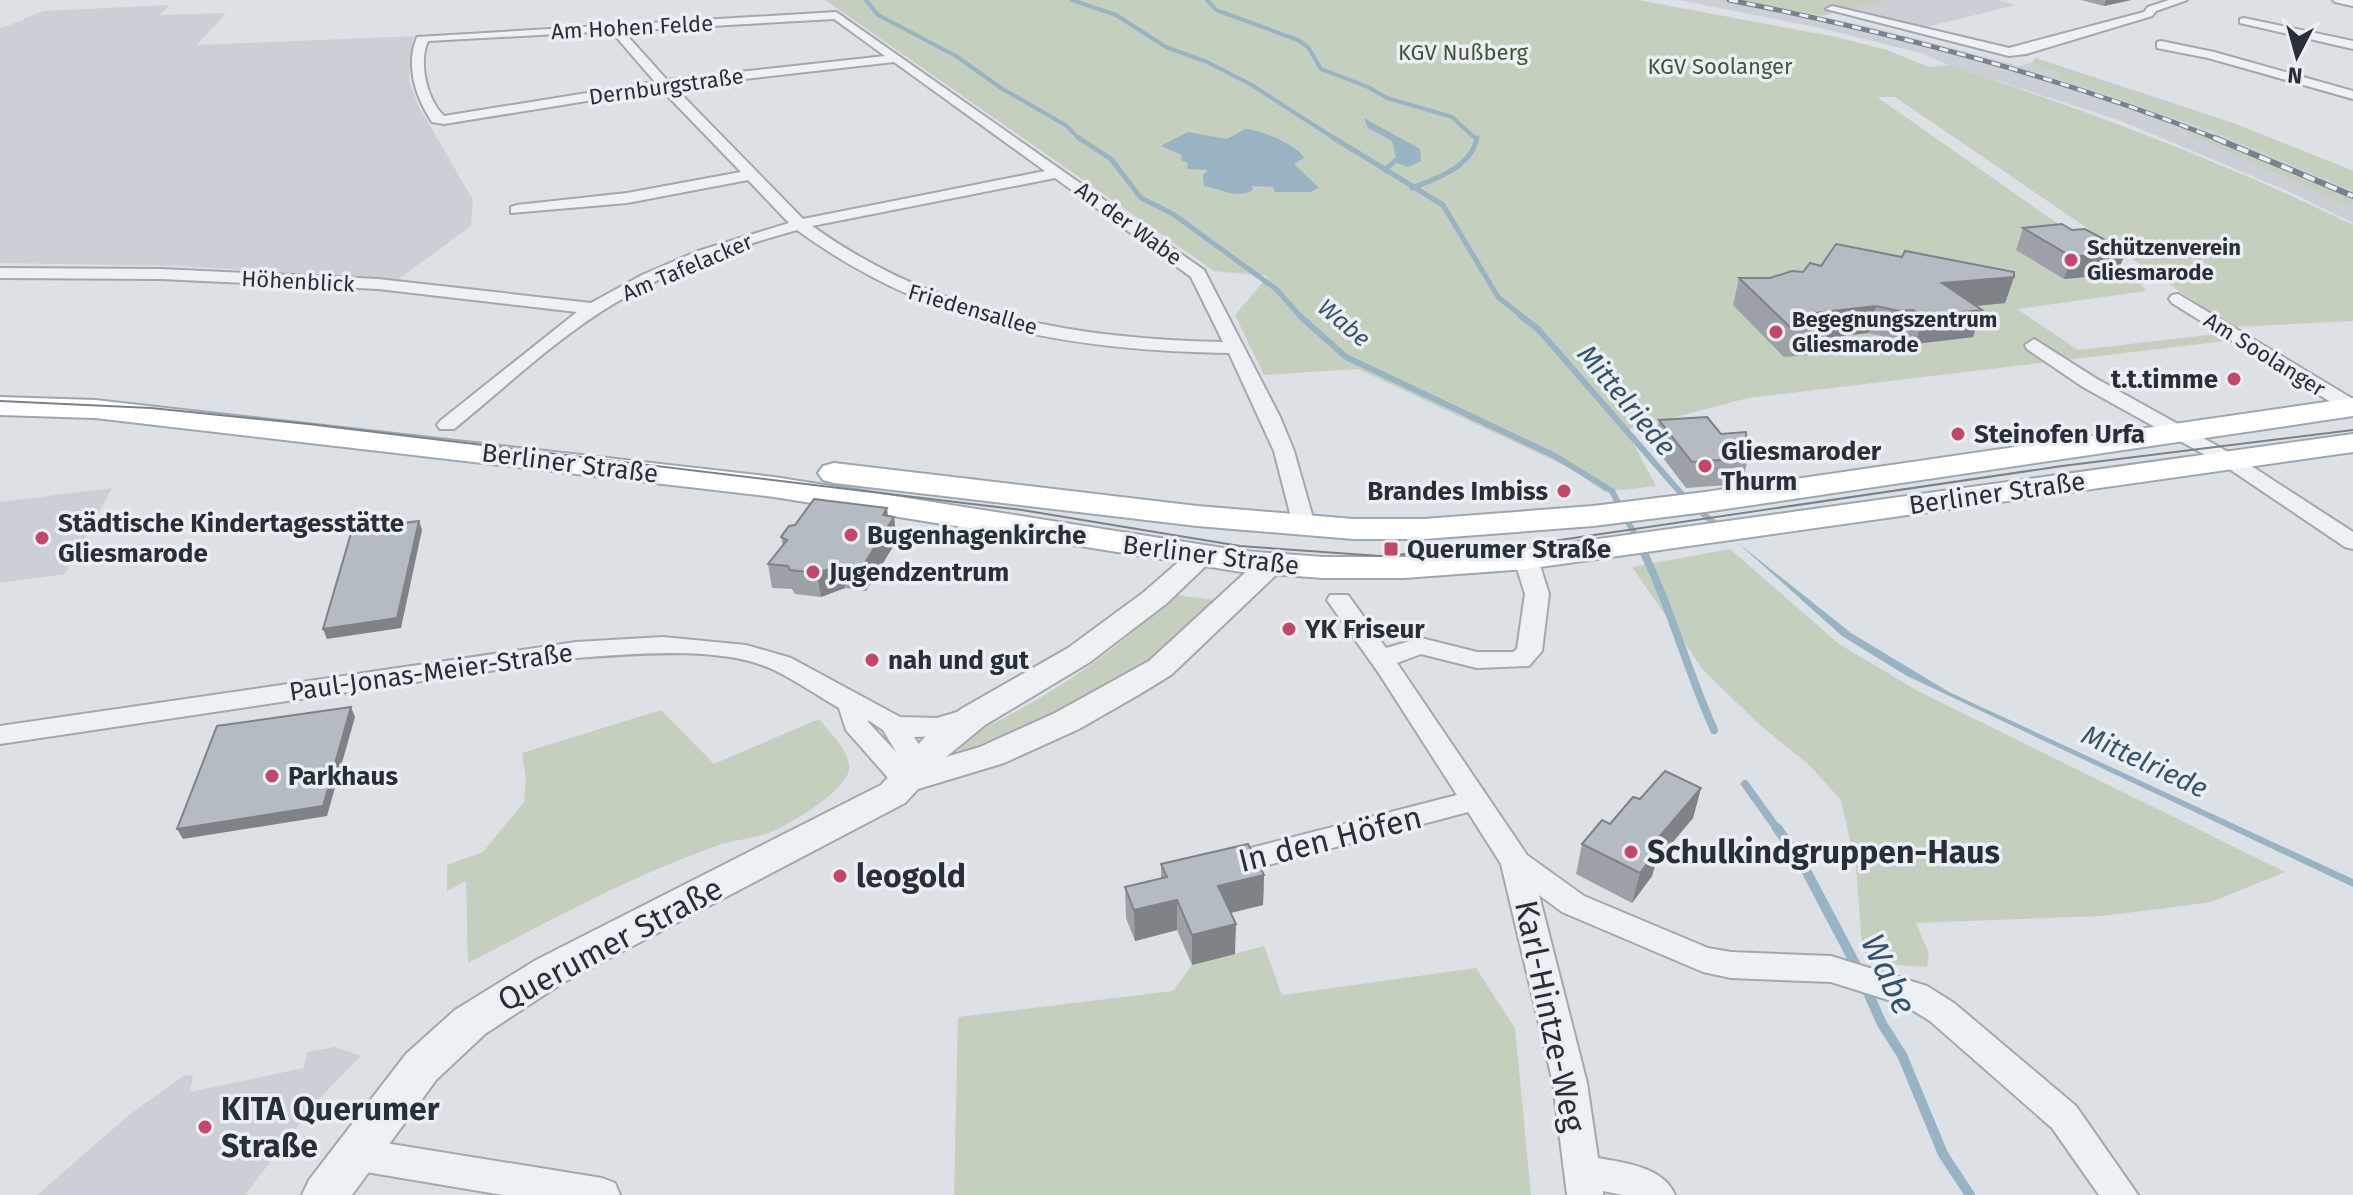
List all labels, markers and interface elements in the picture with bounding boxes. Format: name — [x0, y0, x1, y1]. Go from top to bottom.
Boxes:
street label: Am Hohen Felde — [550, 10, 714, 45]
north arrow — [2257, 16, 2337, 96]
park label: KGV Nußberg — [1398, 39, 1529, 66]
park label: KGV Soolanger — [1647, 53, 1793, 80]
text: N — [2286, 61, 2304, 90]
street label: Dernburgstraße — [587, 62, 745, 111]
street label: An der Wabe — [1070, 176, 1187, 271]
street label: Am Tafelacker — [618, 228, 757, 307]
place label: Schützenverein Gliesmarode — [2087, 234, 2241, 286]
marker: Schützenverein Gliesmarode — [2062, 251, 2080, 269]
street label: Höhenblick — [241, 265, 356, 298]
street label: Friedensallee — [905, 278, 1041, 341]
water label: Wabe — [1312, 293, 1376, 353]
place label: Begegnungszentrum Gliesmarode — [1792, 306, 1997, 358]
street label: Am Soolanger — [2199, 306, 2331, 403]
marker: Begegnungszentrum Gliesmarode — [1767, 323, 1785, 341]
water label: Mittelriede — [1571, 338, 1683, 463]
place label: t.t.timme — [2111, 364, 2218, 395]
marker: t.t.timme — [2225, 370, 2243, 388]
place label: Steinofen Urfa — [1974, 419, 2145, 450]
marker: Steinofen Urfa — [1949, 425, 1967, 443]
place label: Gliesmaroder Thurm — [1721, 436, 1882, 497]
street label: Berliner Straße — [480, 437, 660, 490]
marker: Gliesmaroder Thurm — [1696, 457, 1714, 475]
street label: Berliner Straße — [1907, 466, 2087, 521]
place label: Brandes Imbiss — [1367, 476, 1548, 507]
marker: Brandes Imbiss — [1555, 482, 1573, 500]
place label: Städtische Kindertagesstätte Gliesmarode — [58, 508, 404, 569]
place label: Bugenhagenkirche — [867, 520, 1086, 551]
marker: Bugenhagenkirche — [842, 526, 860, 544]
marker: Städtische Kindertagesstätte Gliesmarode — [33, 529, 51, 547]
street label: Berliner Straße — [1121, 529, 1301, 582]
place label: Querumer Straße — [1407, 534, 1611, 565]
marker: Querumer Straße — [1382, 540, 1400, 558]
place label: Jugendzentrum — [828, 557, 1009, 588]
marker: Jugendzentrum — [804, 563, 822, 581]
place label: YK Friseur — [1304, 614, 1425, 645]
marker: YK Friseur — [1280, 620, 1298, 638]
street label: Paul-Jonas-Meier-Straße — [287, 637, 575, 708]
place label: nah und gut — [888, 645, 1030, 676]
marker: nah und gut — [863, 651, 881, 669]
water label: Mittelriede — [2077, 718, 2213, 805]
place label: Parkhaus — [288, 761, 398, 792]
marker: Parkhaus — [263, 767, 281, 785]
street label: In den Höfen — [1234, 798, 1426, 880]
place label: Schulkindgruppen-Haus — [1647, 833, 2000, 871]
marker: Schulkindgruppen-Haus — [1622, 843, 1640, 861]
place label: leogold — [856, 857, 966, 895]
marker: leogold — [831, 867, 849, 885]
street label: Querumer Straße — [491, 869, 729, 1019]
street label: Karl-Hintze-Weg — [1507, 897, 1593, 1136]
water label: Wabe — [1852, 927, 1925, 1021]
place label: KITA Querumer Straße — [221, 1090, 440, 1165]
marker: KITA Querumer Straße — [196, 1118, 214, 1136]

